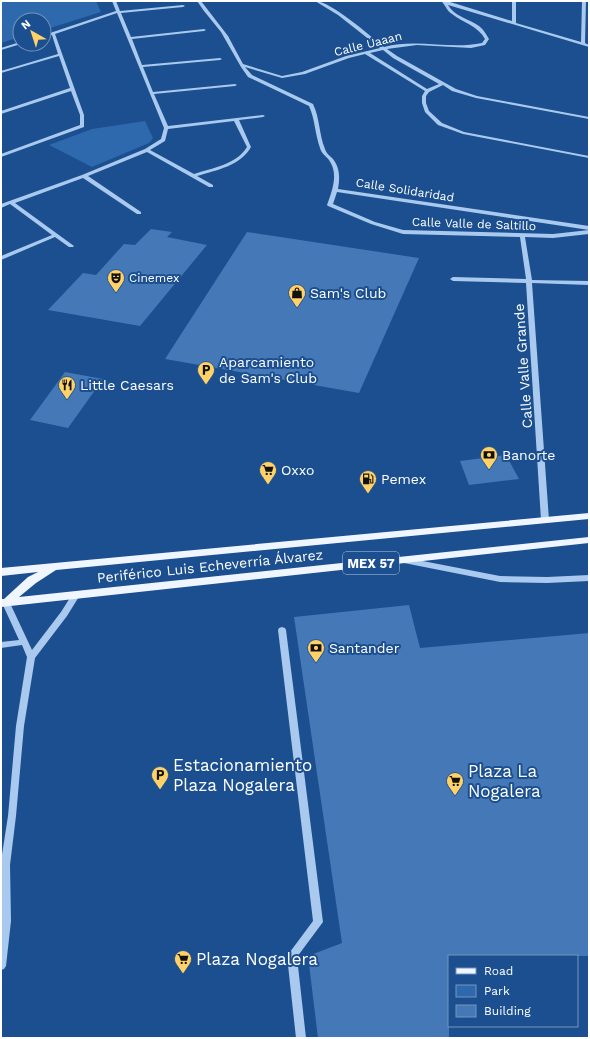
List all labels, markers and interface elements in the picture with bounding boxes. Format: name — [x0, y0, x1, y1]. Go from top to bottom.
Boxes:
north arrow — [12, 12, 52, 52]
text: N — [19, 17, 33, 32]
street label: Calle Uaaan — [333, 29, 403, 59]
street label: Calle Solidaridad — [355, 175, 455, 205]
street label: Calle Valle de Saltillo — [412, 215, 536, 233]
theatre icon: Cinemex — [106, 268, 126, 293]
place label: Cinemex — [129, 271, 179, 285]
shop icon: Sam's Club — [287, 283, 307, 308]
place label: Sam's Club — [310, 285, 386, 301]
street label: Calle Valle Grande — [511, 303, 535, 429]
place label: Aparcamiento de Sam's Club — [219, 354, 317, 386]
parking icon: Aparcamiento de Sam's Club — [196, 360, 216, 385]
restaurant icon: Little Caesars — [57, 375, 77, 400]
place label: Little Caesars — [80, 377, 174, 393]
bank icon: Banorte — [479, 445, 499, 470]
place label: Banorte — [502, 447, 555, 463]
supermarket icon: Oxxo — [258, 460, 278, 485]
place label: Oxxo — [281, 462, 314, 478]
fuel station icon: Pemex — [358, 469, 378, 494]
place label: Pemex — [381, 471, 426, 487]
street label: Periférico Luis Echeverría Álvarez — [96, 546, 324, 586]
road number: MEX 57 — [343, 552, 399, 574]
bank icon: Santander — [306, 638, 326, 663]
place label: Santander — [329, 640, 400, 656]
place label: Estacionamiento Plaza Nogalera — [173, 755, 312, 795]
place label: Plaza La Nogalera — [468, 761, 541, 801]
parking icon: Estacionamiento Plaza Nogalera — [150, 765, 170, 790]
supermarket icon: Plaza La Nogalera — [445, 771, 465, 796]
supermarket icon: Plaza Nogalera — [173, 949, 193, 974]
place label: Plaza Nogalera — [196, 949, 318, 969]
legend — [448, 955, 578, 1027]
text: Road — [484, 964, 513, 978]
text: Park — [484, 984, 510, 998]
text: Building — [484, 1004, 531, 1018]

